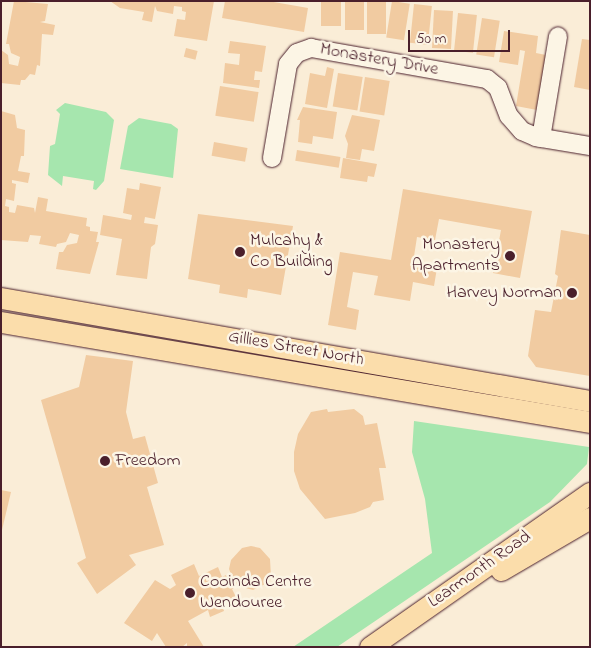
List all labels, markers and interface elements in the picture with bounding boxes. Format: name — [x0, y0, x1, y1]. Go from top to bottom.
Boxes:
scale bar — [411, 20, 514, 52]
text: 50 m — [416, 28, 446, 50]
street label: Monastery Drive — [318, 39, 440, 81]
place label: Mulcahy & Co Building — [250, 231, 333, 274]
place label: Monastery Apartments — [412, 235, 500, 278]
marker: Mulcahy & Co Building — [234, 246, 246, 258]
marker: Monastery Apartments — [504, 250, 516, 262]
place label: Harvey Norman — [447, 282, 562, 304]
marker: Harvey Norman — [566, 287, 578, 299]
street label: Gillies Street North — [227, 326, 365, 372]
place label: Freedom — [115, 450, 180, 472]
marker: Freedom — [99, 455, 111, 467]
street label: Learmonth Road — [424, 527, 536, 613]
place label: Cooinda Centre Wendouree — [200, 572, 312, 614]
marker: Cooinda Centre Wendouree — [184, 587, 196, 599]

